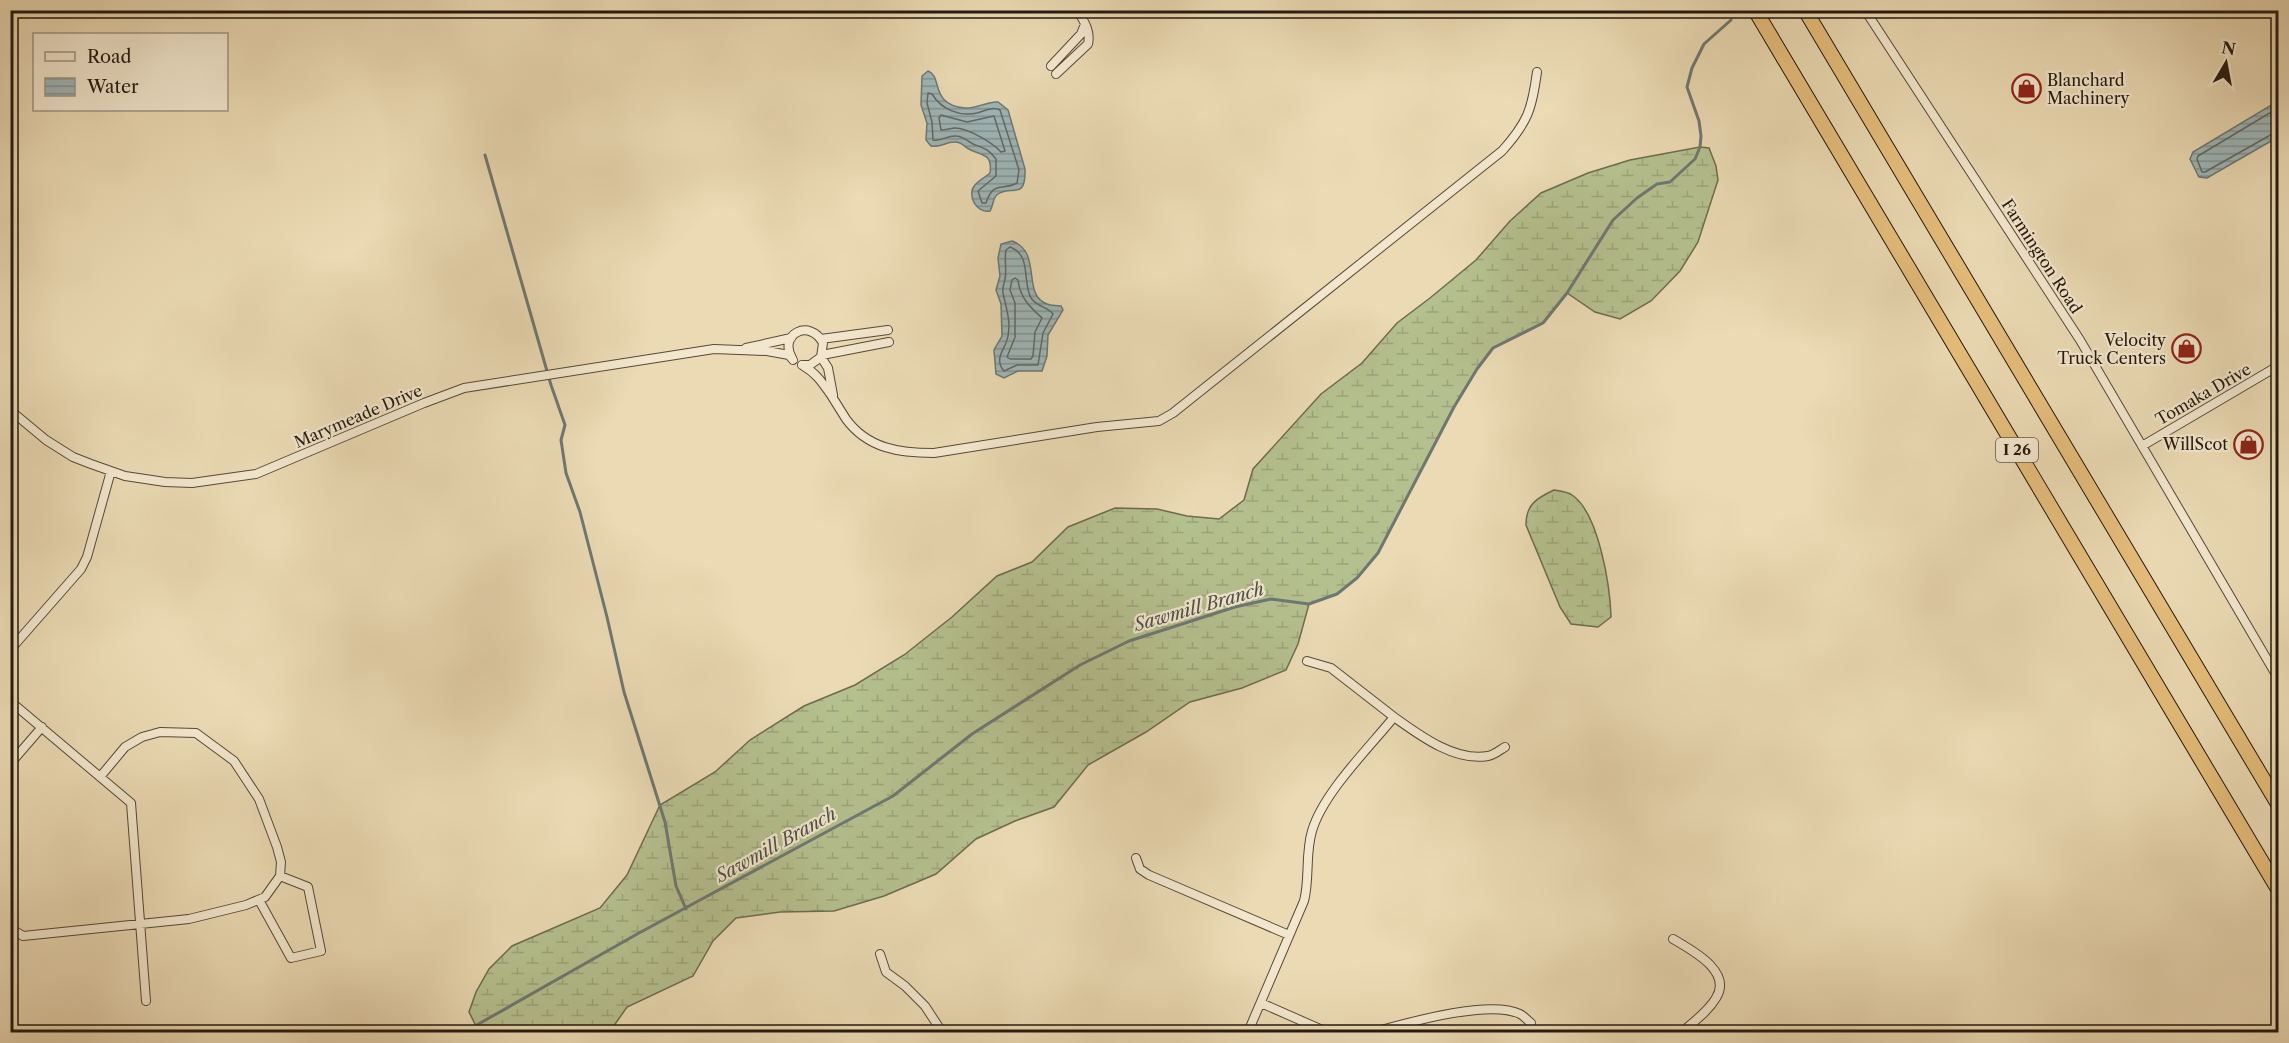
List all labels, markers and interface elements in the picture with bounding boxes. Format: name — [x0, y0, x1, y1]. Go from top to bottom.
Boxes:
legend — [33, 33, 228, 111]
north arrow — [2196, 33, 2256, 93]
text: N — [2220, 37, 2237, 59]
text: Road — [87, 46, 132, 68]
place label: Blanchard Machinery — [2047, 70, 2130, 108]
shop icon: Blanchard Machinery — [2010, 73, 2042, 105]
text: Water — [86, 76, 139, 98]
street label: Farmington Road — [1998, 195, 2087, 317]
place label: Velocity Truck Centers — [2057, 330, 2167, 368]
shop icon: Velocity Truck Centers — [2171, 333, 2203, 365]
street label: Tomaka Drive — [2152, 359, 2254, 429]
street label: Marymeade Drive — [291, 380, 425, 452]
shop icon: WillScot — [2233, 428, 2265, 460]
place label: WillScot — [2162, 434, 2228, 454]
road number: I 26 — [1996, 438, 2038, 462]
water label: Sawmill Branch — [1131, 578, 1267, 636]
water label: Sawmill Branch — [711, 803, 840, 888]

